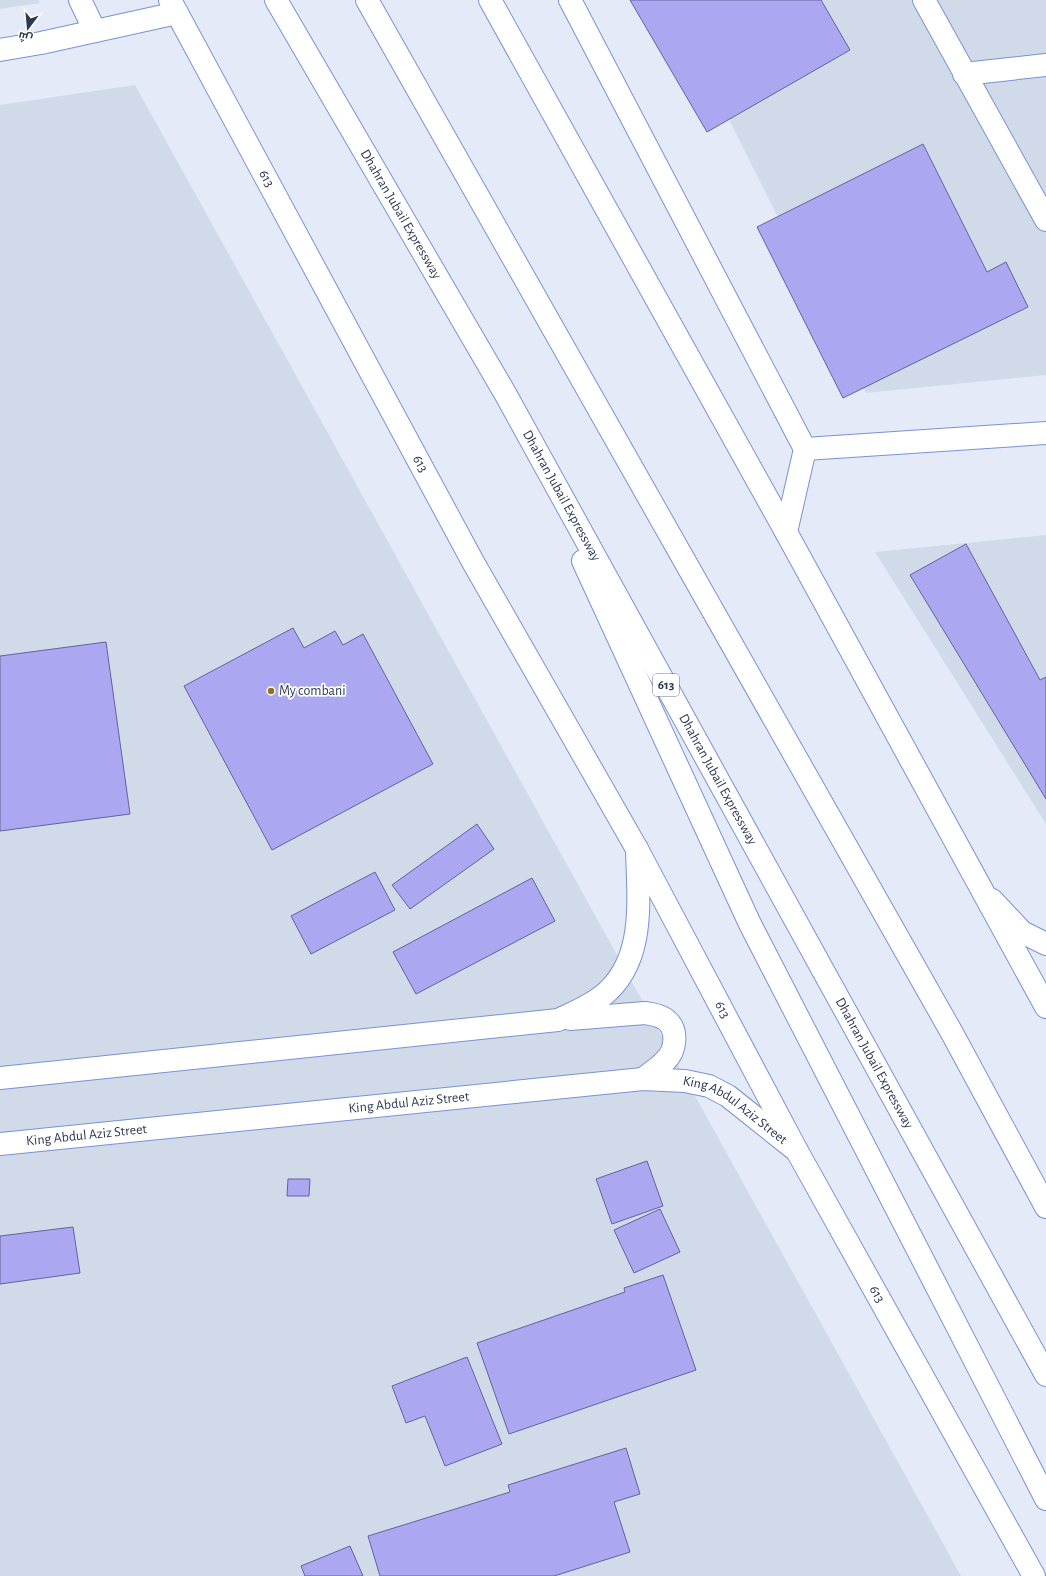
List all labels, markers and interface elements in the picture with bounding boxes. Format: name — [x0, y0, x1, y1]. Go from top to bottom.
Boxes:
north arrow — [8, 8, 48, 48]
text: ش — [17, 29, 34, 44]
street label: Dhahran Jubail Expressway — [358, 147, 444, 281]
street label: 613 — [256, 168, 277, 190]
street label: Dhahran Jubail Expressway — [520, 428, 603, 563]
street label: 613 — [410, 453, 430, 475]
road number: 613 — [653, 674, 679, 696]
place label: My combani — [279, 684, 346, 698]
marker: My combani — [266, 686, 276, 696]
street label: Dhahran Jubail Expressway — [676, 712, 759, 847]
street label: Dhahran Jubail Expressway — [833, 995, 916, 1131]
street label: 613 — [712, 999, 733, 1021]
street label: King Abdul Aziz Street — [682, 1074, 790, 1148]
street label: King Abdul Aziz Street — [348, 1090, 470, 1116]
street label: King Abdul Aziz Street — [26, 1122, 148, 1148]
street label: 613 — [867, 1283, 887, 1306]

